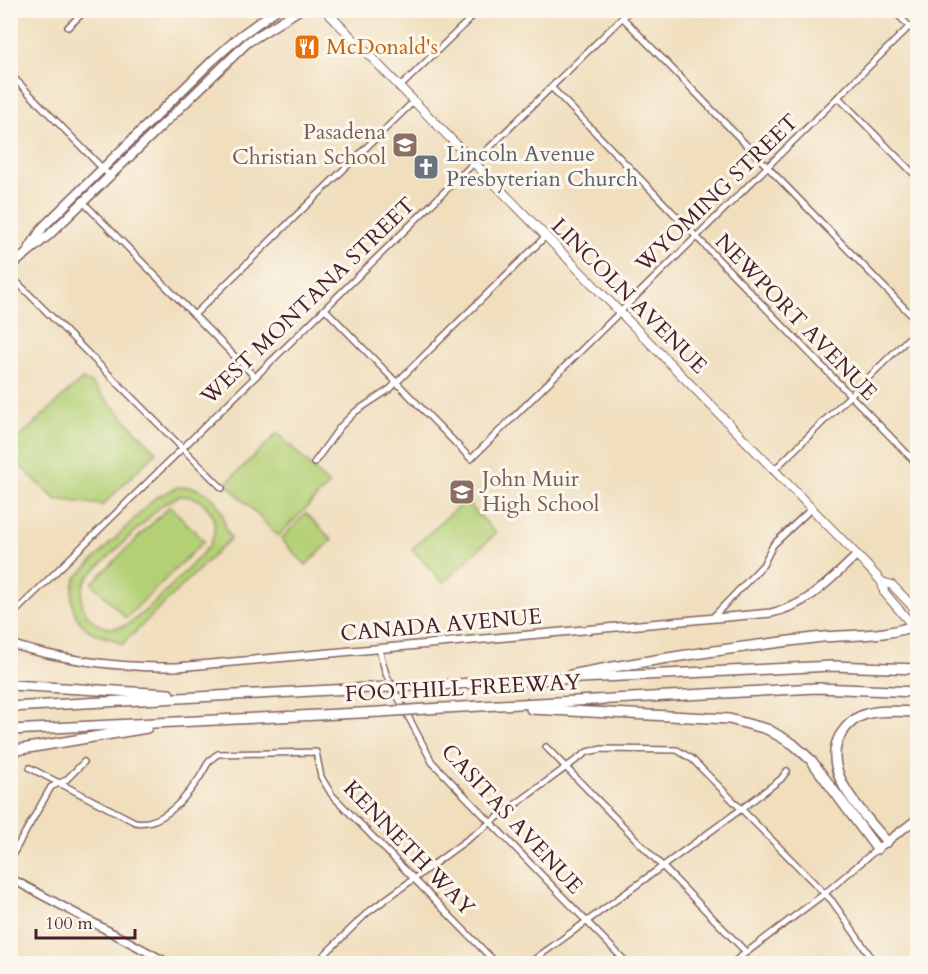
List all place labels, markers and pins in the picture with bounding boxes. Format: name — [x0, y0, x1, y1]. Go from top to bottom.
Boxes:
restaurant icon: McDonald's — [292, 32, 322, 62]
place label: McDonald's — [326, 32, 438, 62]
place label: Pasadena Christian School — [232, 117, 386, 172]
school or university icon: Pasadena Christian School — [390, 130, 420, 160]
place label: Lincoln Avenue Presbyterian Church — [446, 139, 638, 194]
church icon: Lincoln Avenue Presbyterian Church — [411, 152, 441, 182]
place label: John Muir High School — [479, 464, 600, 519]
school or university icon: John Muir High School — [447, 477, 477, 507]

